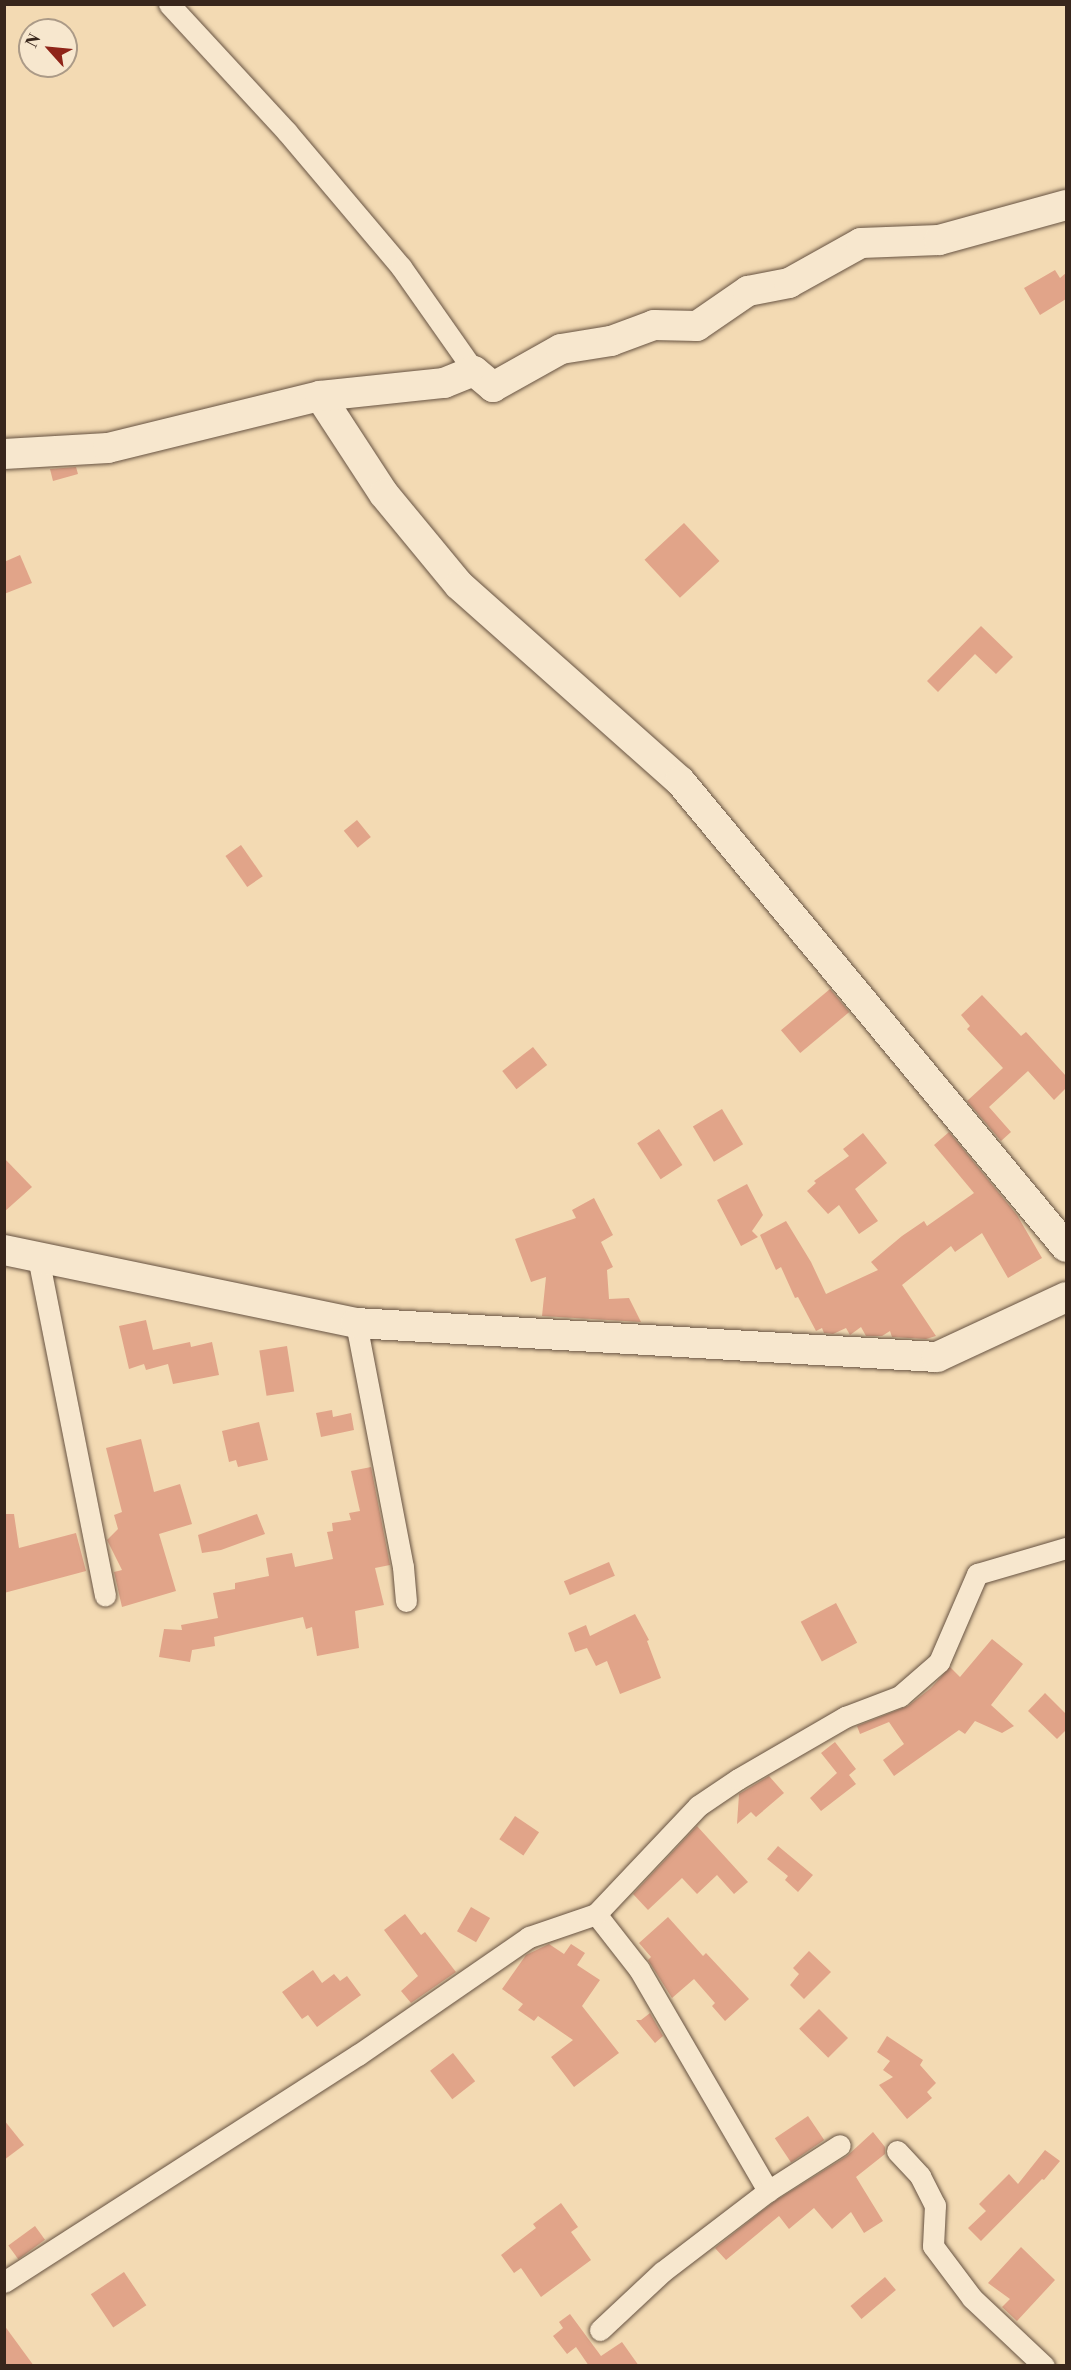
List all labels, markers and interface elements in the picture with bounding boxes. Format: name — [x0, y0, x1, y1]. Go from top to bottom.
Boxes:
north arrow — [18, 18, 78, 78]
text: N — [22, 31, 46, 51]

